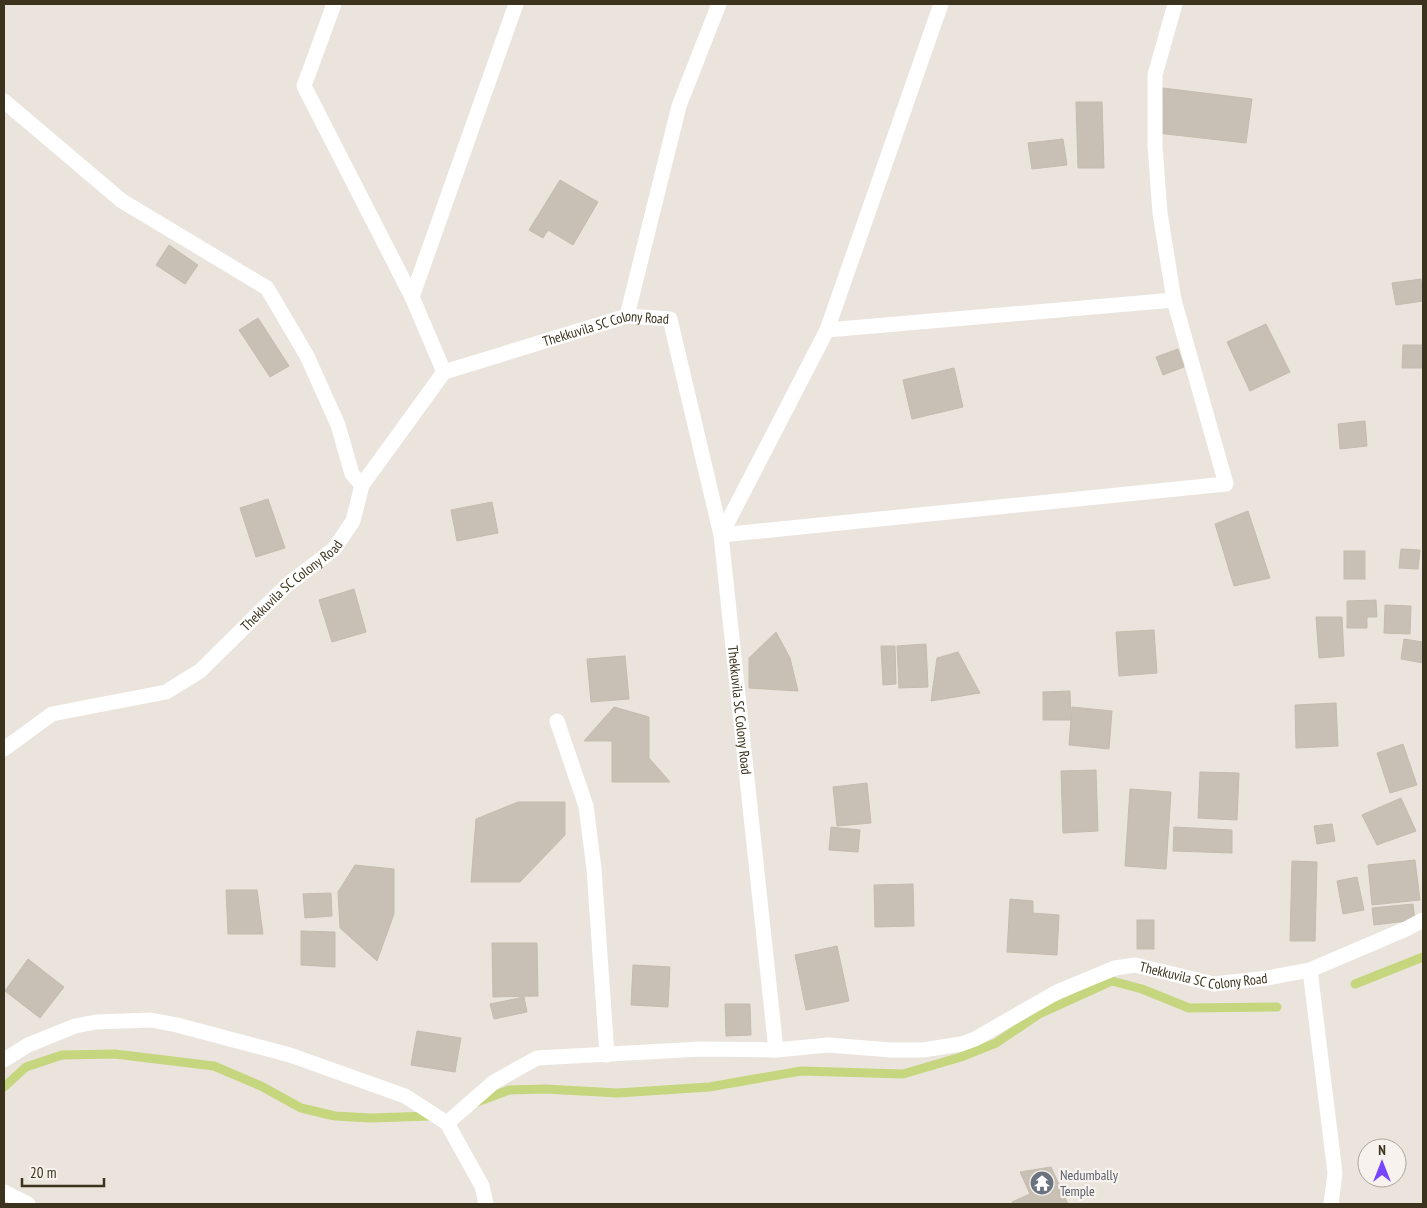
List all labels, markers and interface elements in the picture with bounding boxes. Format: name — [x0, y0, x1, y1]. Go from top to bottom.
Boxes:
street label: Thekkuvila SC Colony Road — [540, 307, 669, 350]
street label: Thekkuvila SC Colony Road — [237, 537, 346, 635]
street label: Thekkuvila SC Colony Road — [724, 645, 756, 775]
street label: Thekkuvila SC Colony Road — [1138, 957, 1268, 993]
north arrow — [1357, 1138, 1407, 1188]
text: N — [1378, 1141, 1386, 1159]
scale bar — [22, 1156, 105, 1188]
text: 20 m — [30, 1163, 56, 1182]
place label: Nedumbally Temple — [1060, 1166, 1119, 1200]
temple icon: Nedumbally Temple — [1029, 1170, 1055, 1196]

